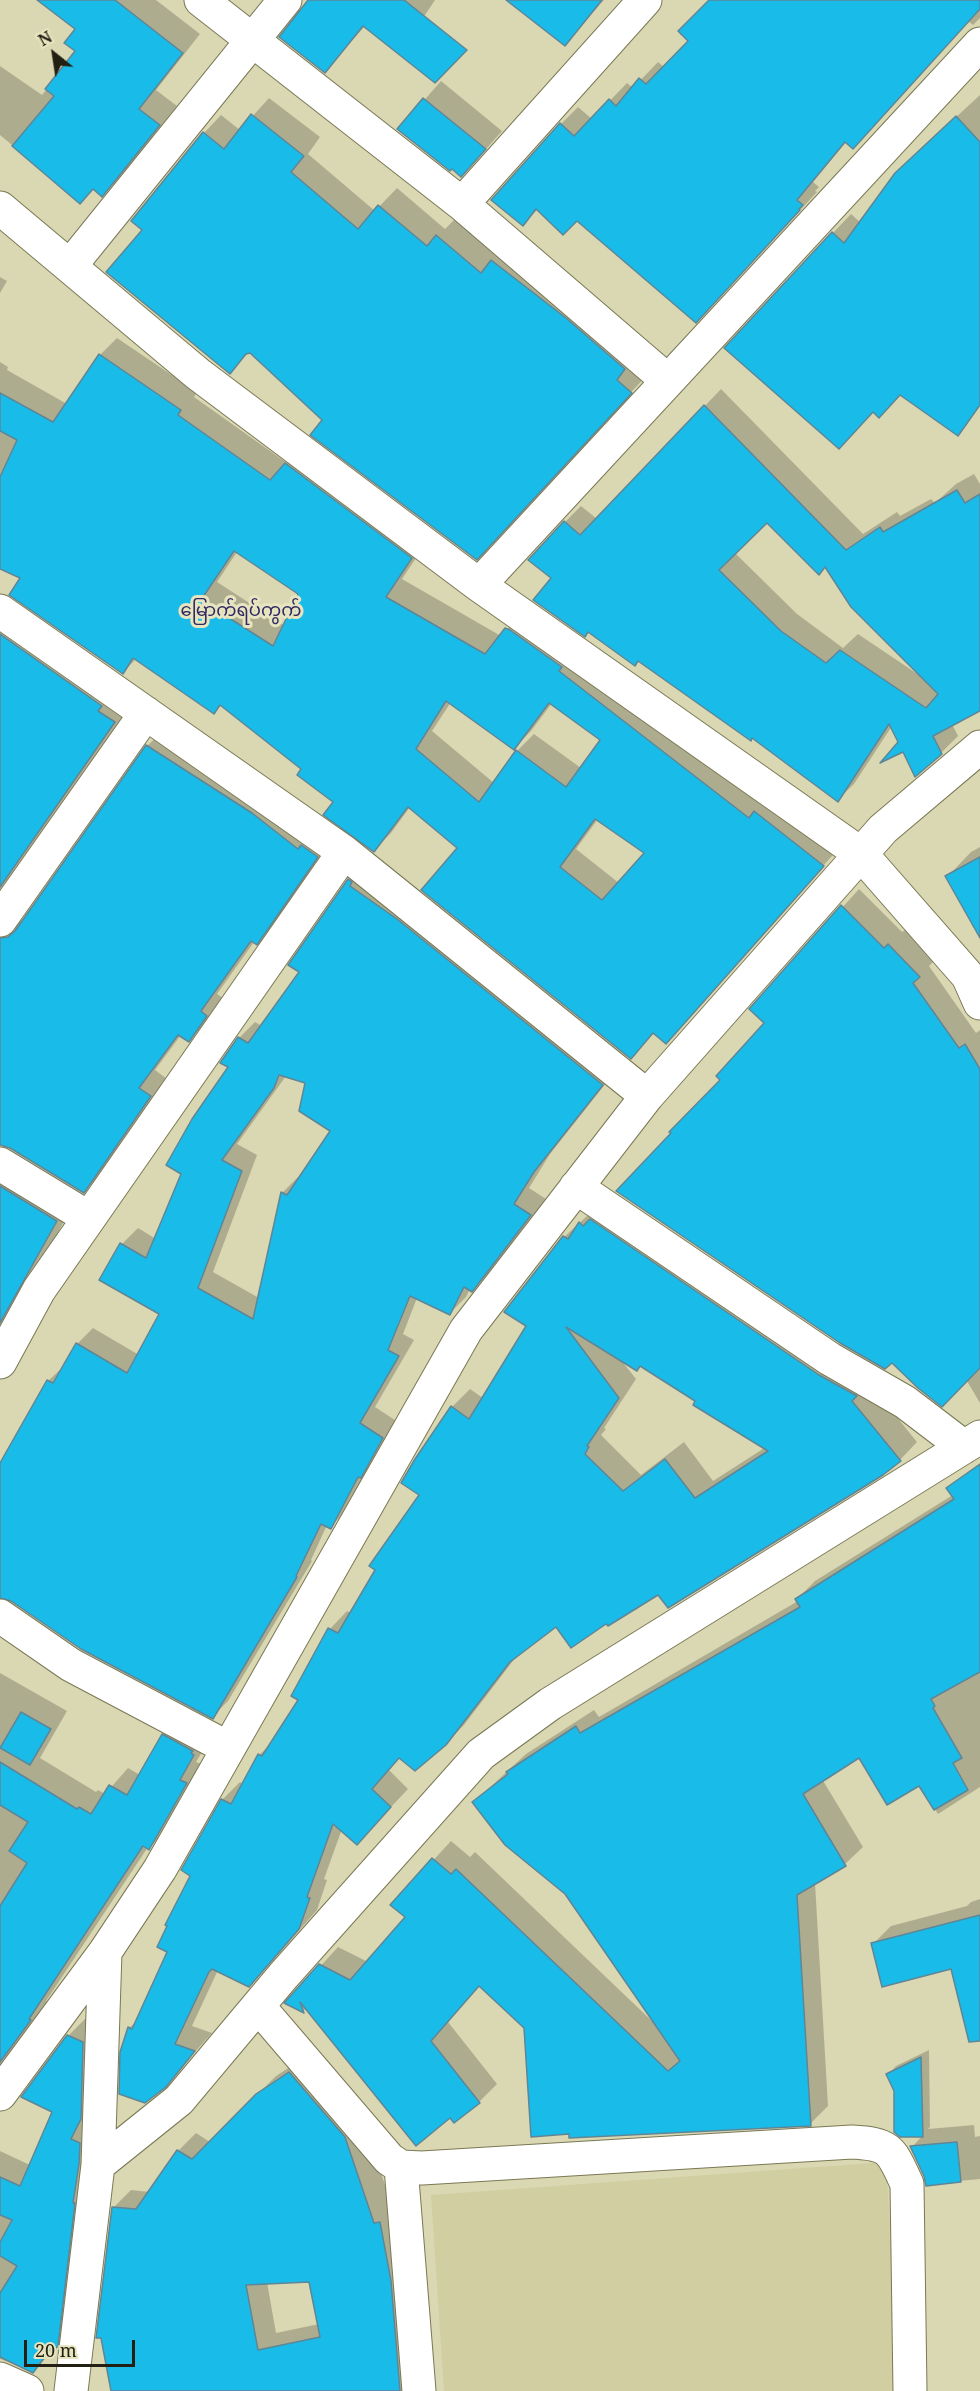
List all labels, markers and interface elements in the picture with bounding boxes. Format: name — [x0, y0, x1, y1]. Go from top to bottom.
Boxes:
north arrow — [24, 24, 84, 84]
text: N — [34, 26, 56, 51]
district label: မြောက်ရပ်ကွက် — [181, 600, 301, 622]
scale bar — [27, 2328, 138, 2366]
text: 20 m — [35, 2338, 77, 2362]

